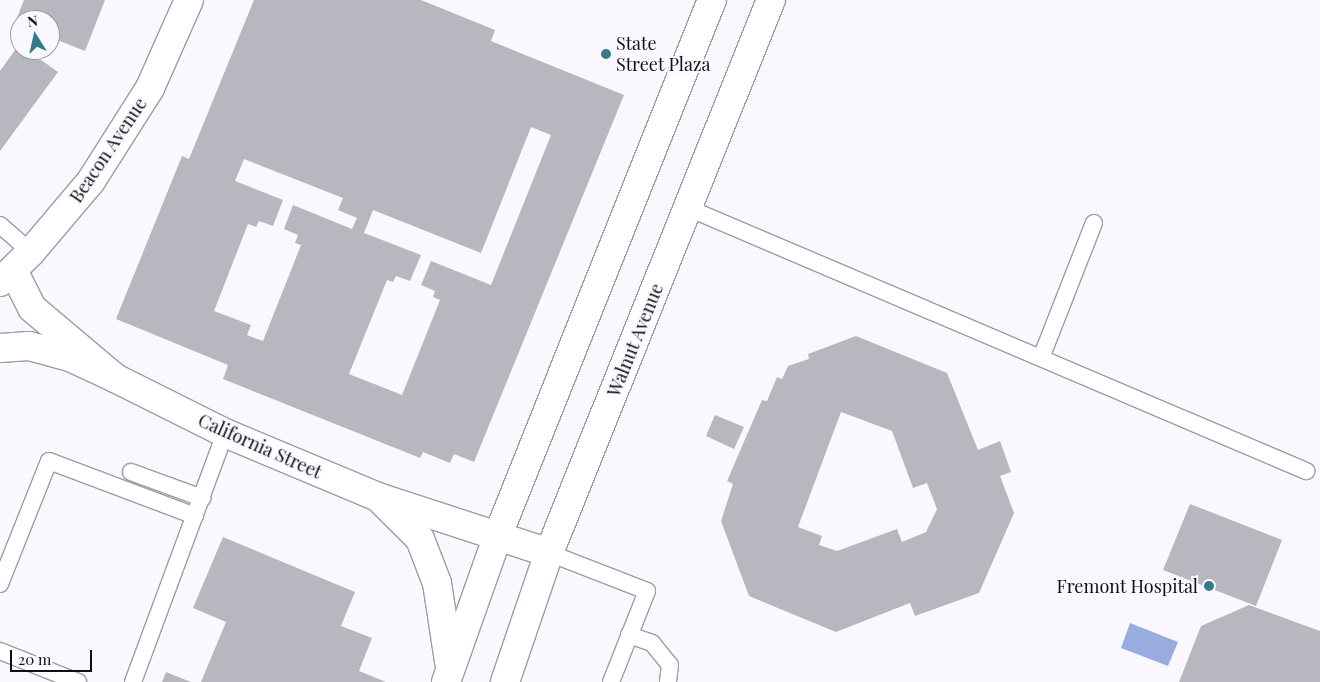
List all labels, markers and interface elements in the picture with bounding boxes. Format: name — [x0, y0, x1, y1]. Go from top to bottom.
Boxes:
north arrow — [10, 10, 60, 60]
text: N — [26, 10, 39, 31]
place label: State Street Plaza — [616, 33, 711, 76]
marker: State Street Plaza — [600, 48, 612, 60]
street label: Beacon Avenue — [65, 93, 151, 207]
street label: Walnut Avenue — [602, 280, 668, 400]
street label: California Street — [195, 409, 325, 483]
place label: Fremont Hospital — [1056, 575, 1198, 597]
marker: Fremont Hospital — [1202, 579, 1216, 593]
scale bar — [12, 640, 95, 672]
text: 20 m — [18, 649, 51, 669]

